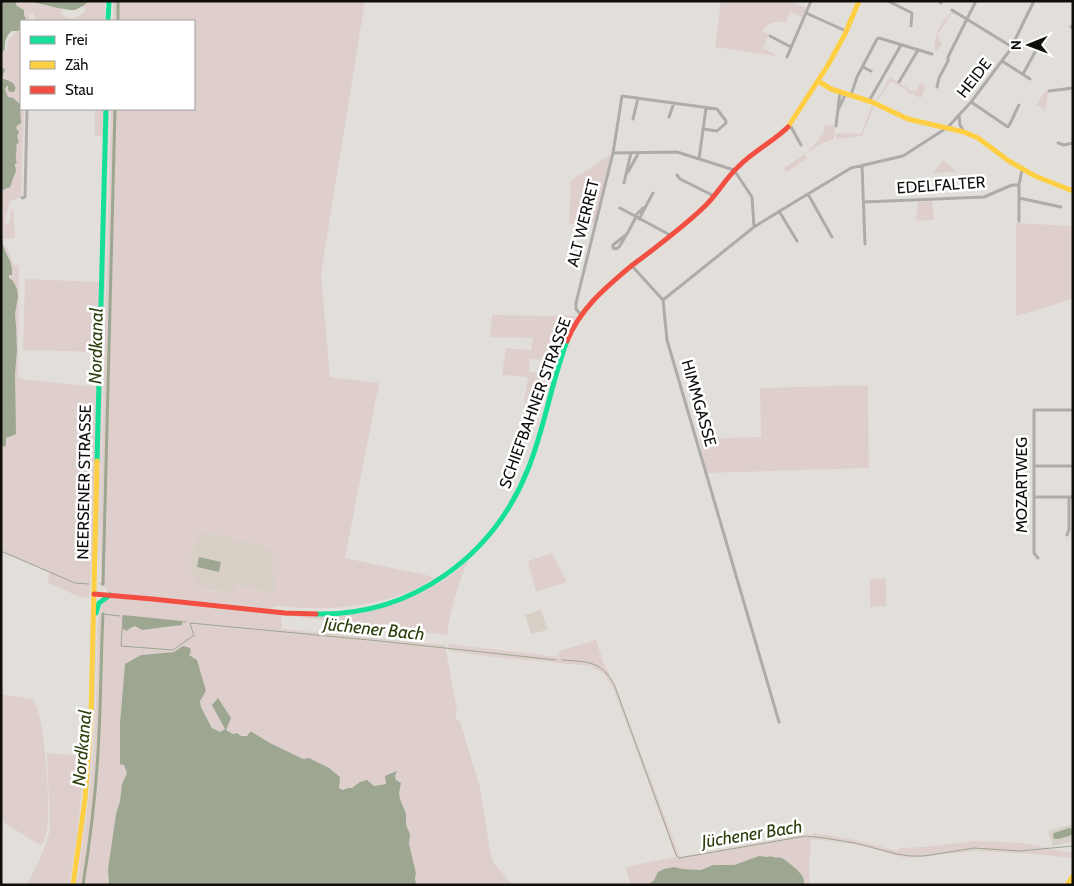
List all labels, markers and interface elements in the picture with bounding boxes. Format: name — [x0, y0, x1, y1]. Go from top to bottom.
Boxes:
legend — [20, 20, 195, 110]
north arrow — [1004, 20, 1054, 70]
text: Frei — [65, 31, 88, 49]
text: N — [1007, 40, 1025, 50]
street label: HEIDE — [953, 54, 995, 101]
text: Zäh — [65, 56, 88, 74]
text: Stau — [65, 81, 94, 99]
street label: EDELFALTER — [896, 172, 986, 198]
street label: ALT WERRET — [563, 177, 603, 269]
water label: Nordkanal — [84, 307, 108, 384]
street label: SCHIEFBAHNER STRASSE — [495, 315, 575, 491]
street label: HIMMGASSE — [678, 357, 720, 449]
street label: NEERSENER STRASSE — [73, 404, 95, 560]
street label: MOZARTWEG — [1012, 437, 1031, 533]
water label: Jüchener Bach — [320, 613, 426, 645]
water label: Nordkanal — [68, 708, 96, 787]
water label: Jüchener Bach — [698, 815, 804, 853]

